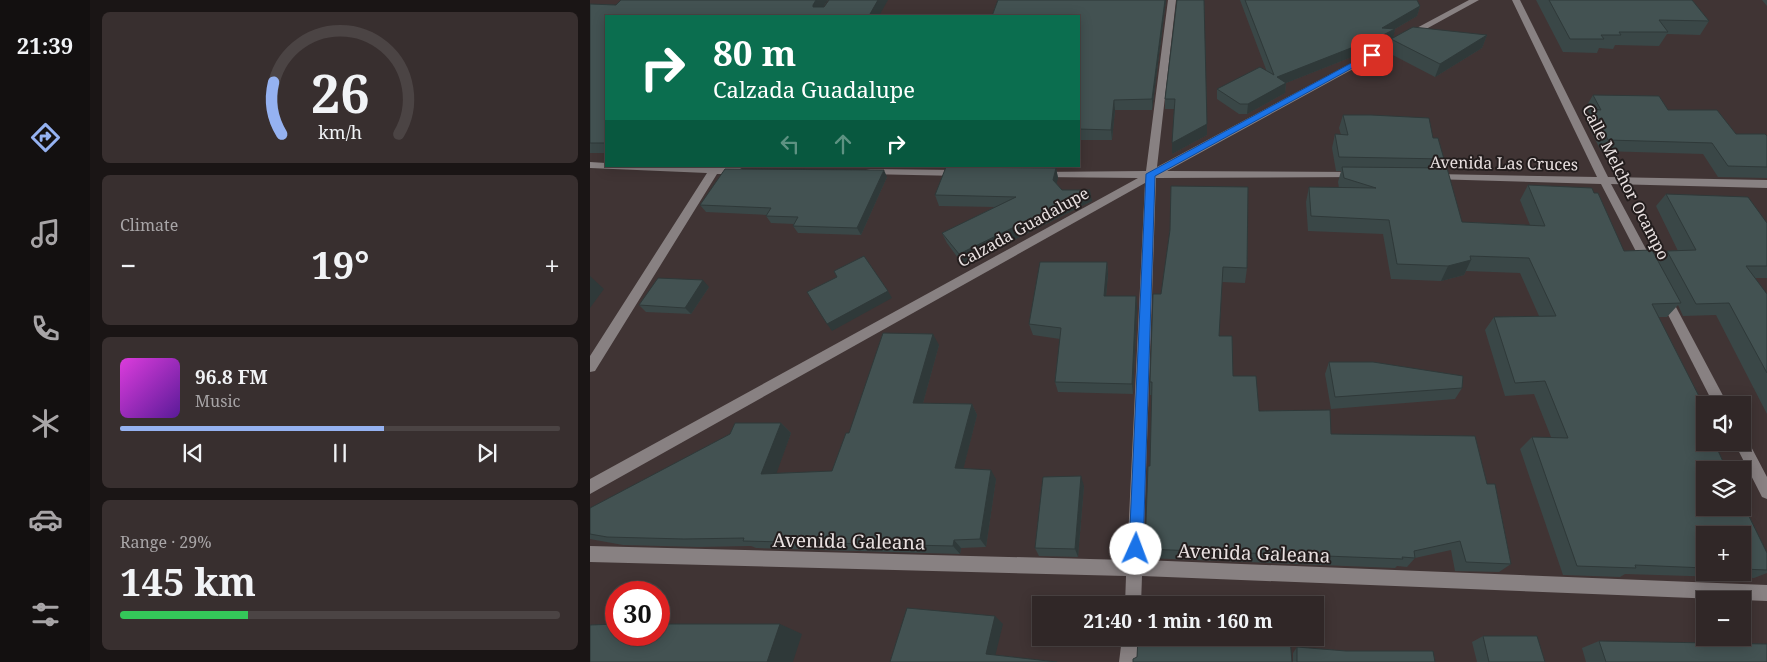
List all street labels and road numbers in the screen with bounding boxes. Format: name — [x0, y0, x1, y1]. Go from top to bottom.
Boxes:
street label: Calle Melchor Ocampo — [1577, 100, 1675, 264]
street label: Avenida Las Cruces — [1430, 151, 1578, 175]
street label: Calzada Guadalupe — [953, 182, 1093, 272]
street label: Avenida Galeana — [772, 527, 926, 555]
street label: Avenida Galeana — [1177, 537, 1331, 569]

